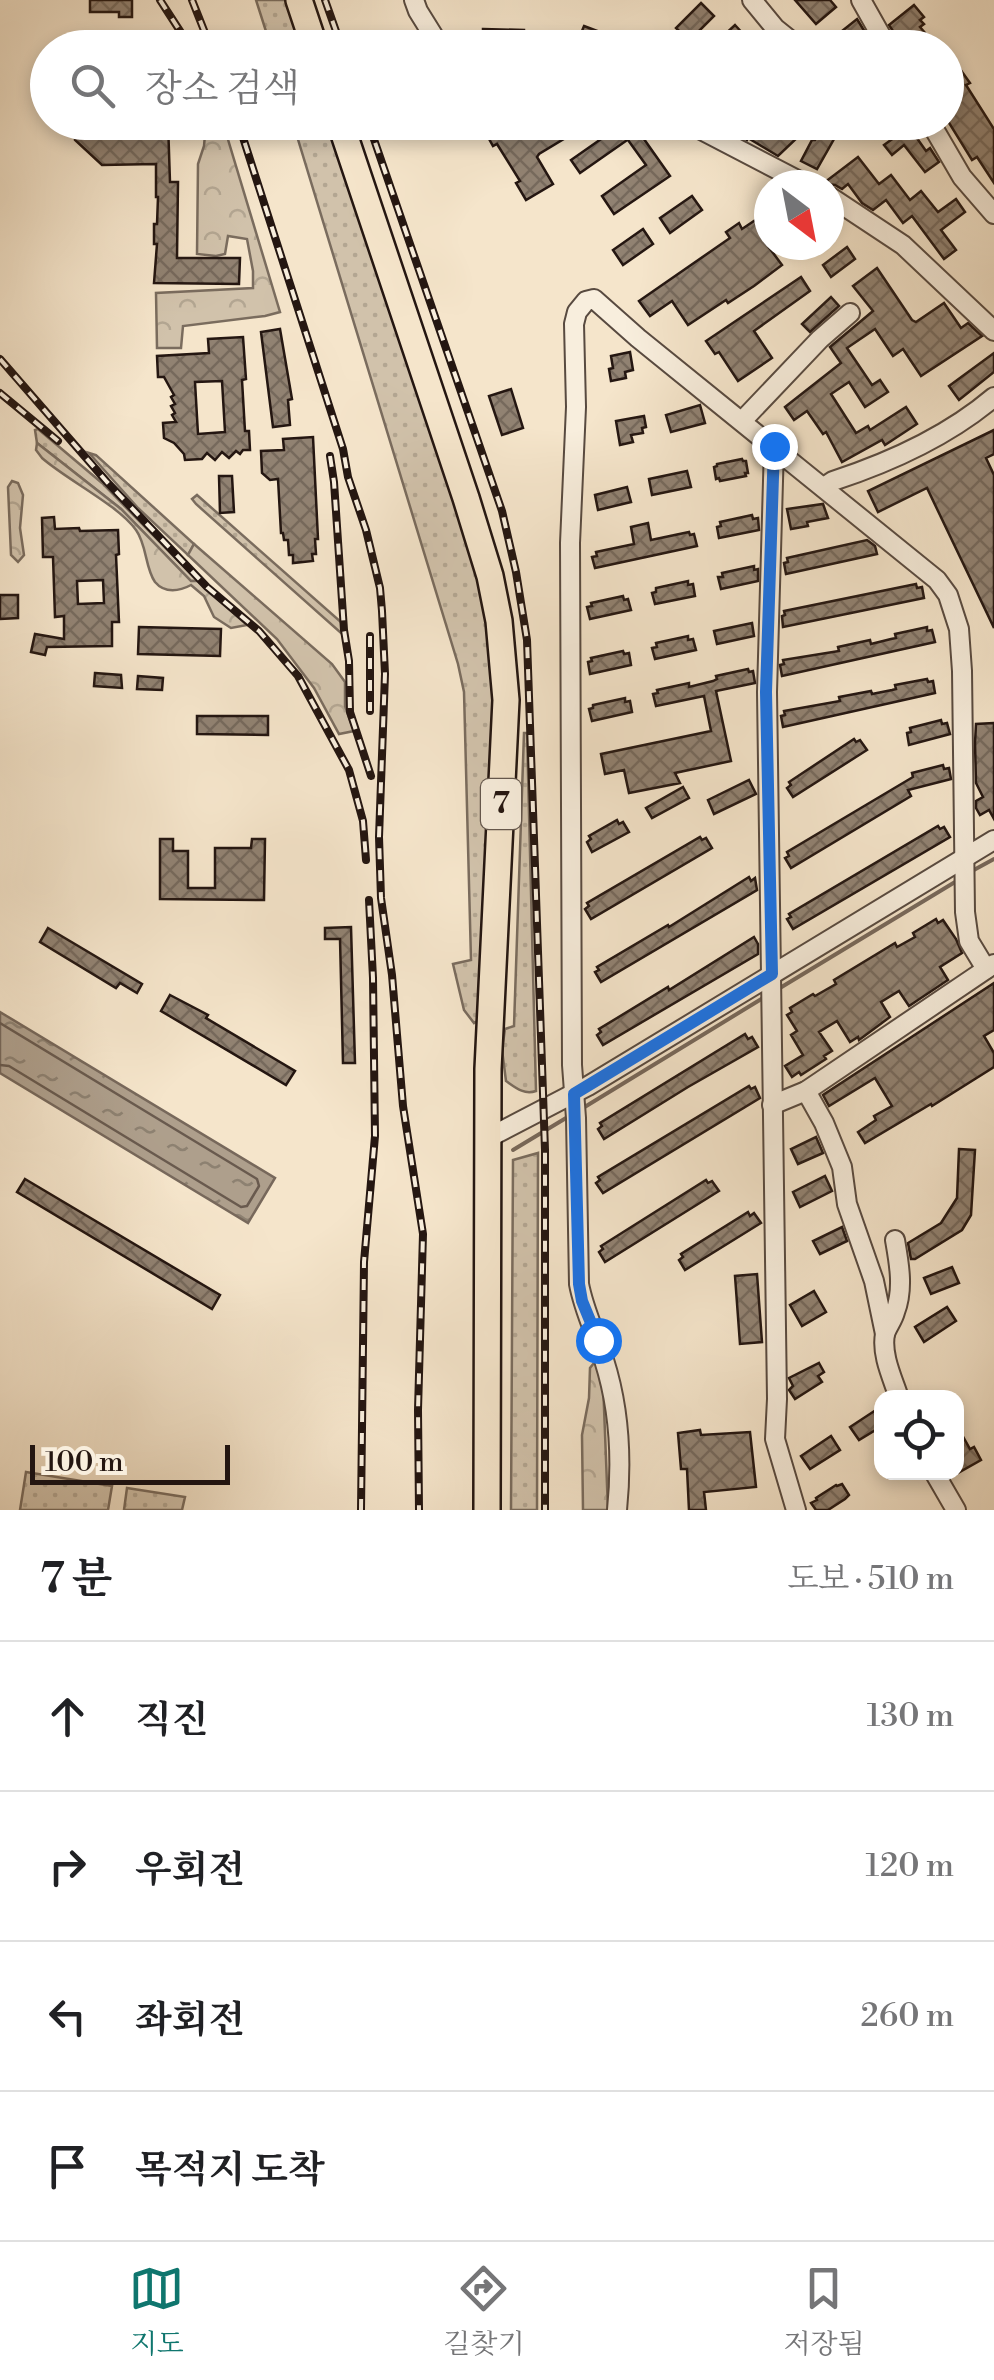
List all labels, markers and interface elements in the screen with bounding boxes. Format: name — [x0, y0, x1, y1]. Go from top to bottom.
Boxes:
search box — [30, 30, 964, 140]
icon: search — [65, 58, 120, 113]
text: 장소 검색 — [145, 66, 300, 113]
north arrow — [754, 170, 844, 260]
route end — [752, 424, 798, 470]
road number: 7 — [481, 779, 521, 829]
route start — [576, 1318, 622, 1364]
map controls — [874, 1390, 964, 1480]
button: locate — [874, 1390, 964, 1480]
scale bar — [30, 1440, 230, 1484]
text: 100 m — [45, 1445, 124, 1480]
text: 7 분 — [40, 1553, 112, 1606]
text: 도보 · 510 m — [787, 1559, 954, 1599]
icon: ahead — [40, 1689, 95, 1744]
text: 130 m — [867, 1696, 954, 1736]
text: 직진 — [135, 1697, 208, 1744]
icon: right — [40, 1839, 95, 1894]
text: 120 m — [865, 1846, 954, 1886]
text: 우회전 — [135, 1847, 245, 1894]
icon: left — [40, 1989, 95, 2044]
text: 260 m — [861, 1996, 954, 2036]
text: 좌회전 — [135, 1997, 245, 2044]
icon: arrive — [40, 2139, 95, 2194]
text: 목적지 도착 — [135, 2147, 325, 2194]
tab: 지도 — [129, 2261, 184, 2362]
tab: 길찾기 — [443, 2261, 524, 2362]
tab: 저장됨 — [783, 2261, 865, 2362]

